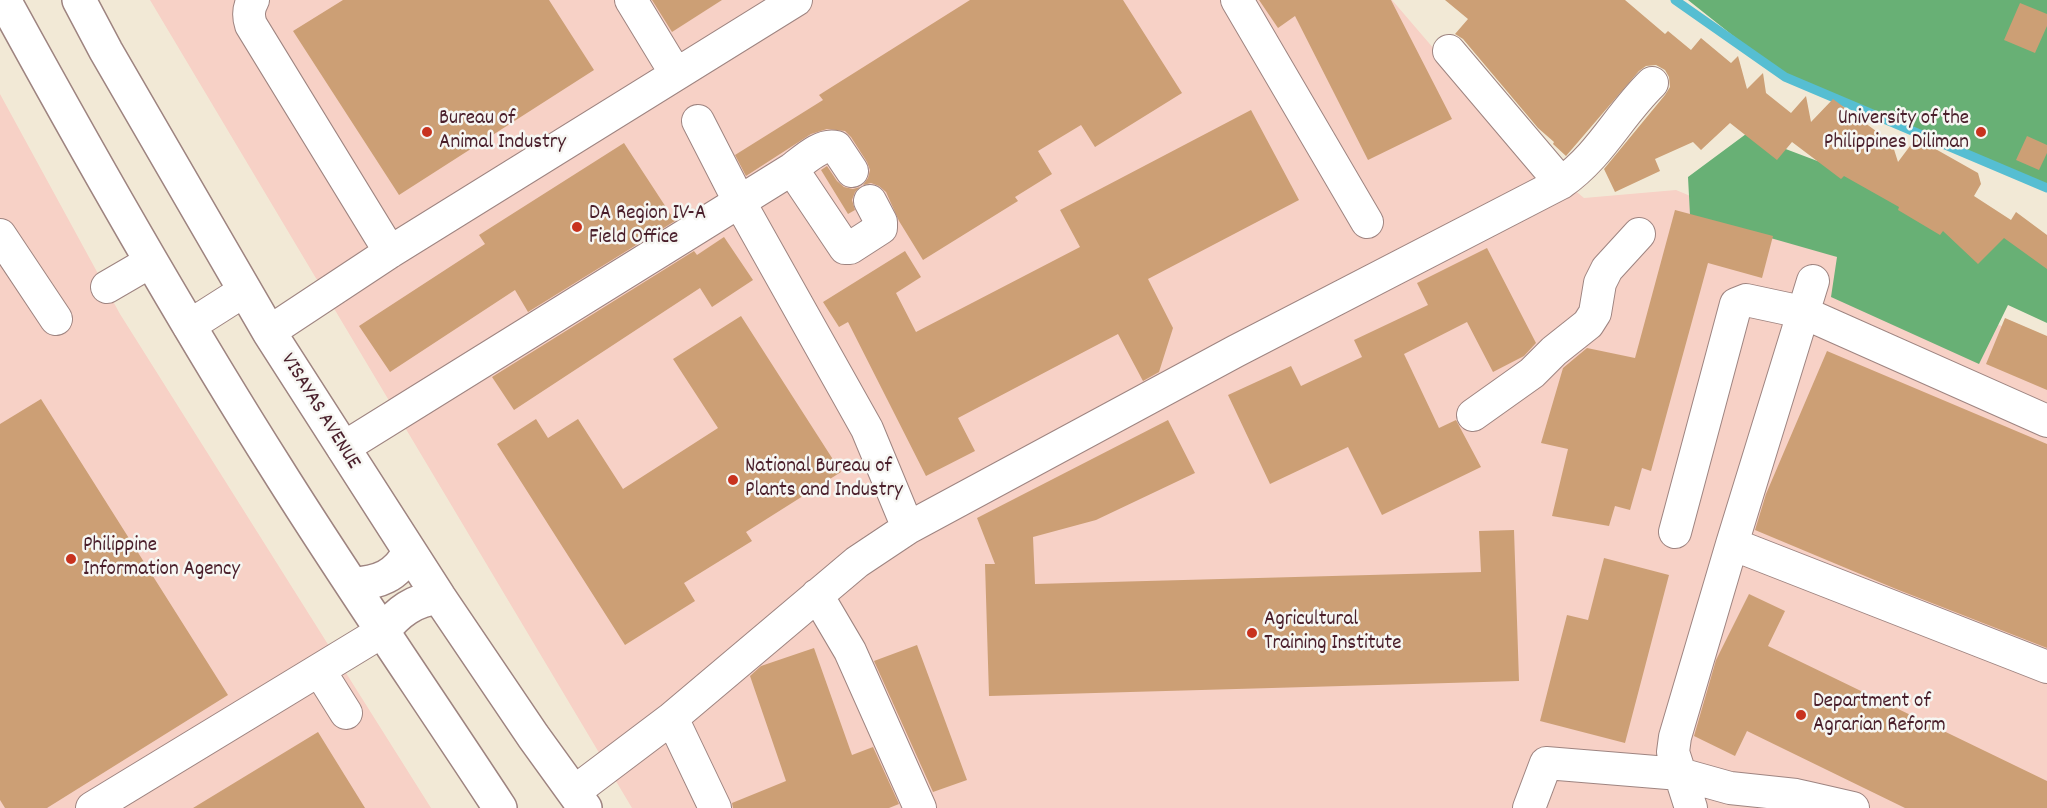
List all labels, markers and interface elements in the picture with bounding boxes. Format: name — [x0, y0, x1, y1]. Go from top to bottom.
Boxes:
place label: Bureau of Animal Industry — [439, 107, 566, 157]
place label: University of the Philippines Diliman — [1824, 107, 1969, 157]
marker: Bureau of Animal Industry — [420, 125, 434, 139]
marker: University of the Philippines Diliman — [1974, 125, 1988, 139]
place label: DA Region IV-A Field Office — [589, 202, 706, 252]
marker: DA Region IV-A Field Office — [570, 220, 584, 234]
street label: VISAYAS AVENUE — [273, 349, 365, 475]
place label: National Bureau of Plants and Industry — [745, 455, 903, 505]
marker: National Bureau of Plants and Industry — [726, 473, 740, 487]
place label: Philippine Information Agency — [83, 534, 240, 584]
marker: Philippine Information Agency — [64, 552, 78, 566]
place label: Agricultural Training Institute — [1264, 608, 1402, 658]
marker: Agricultural Training Institute — [1245, 626, 1259, 640]
place label: Department of Agrarian Reform — [1813, 690, 1946, 740]
marker: Department of Agrarian Reform — [1794, 708, 1808, 722]

